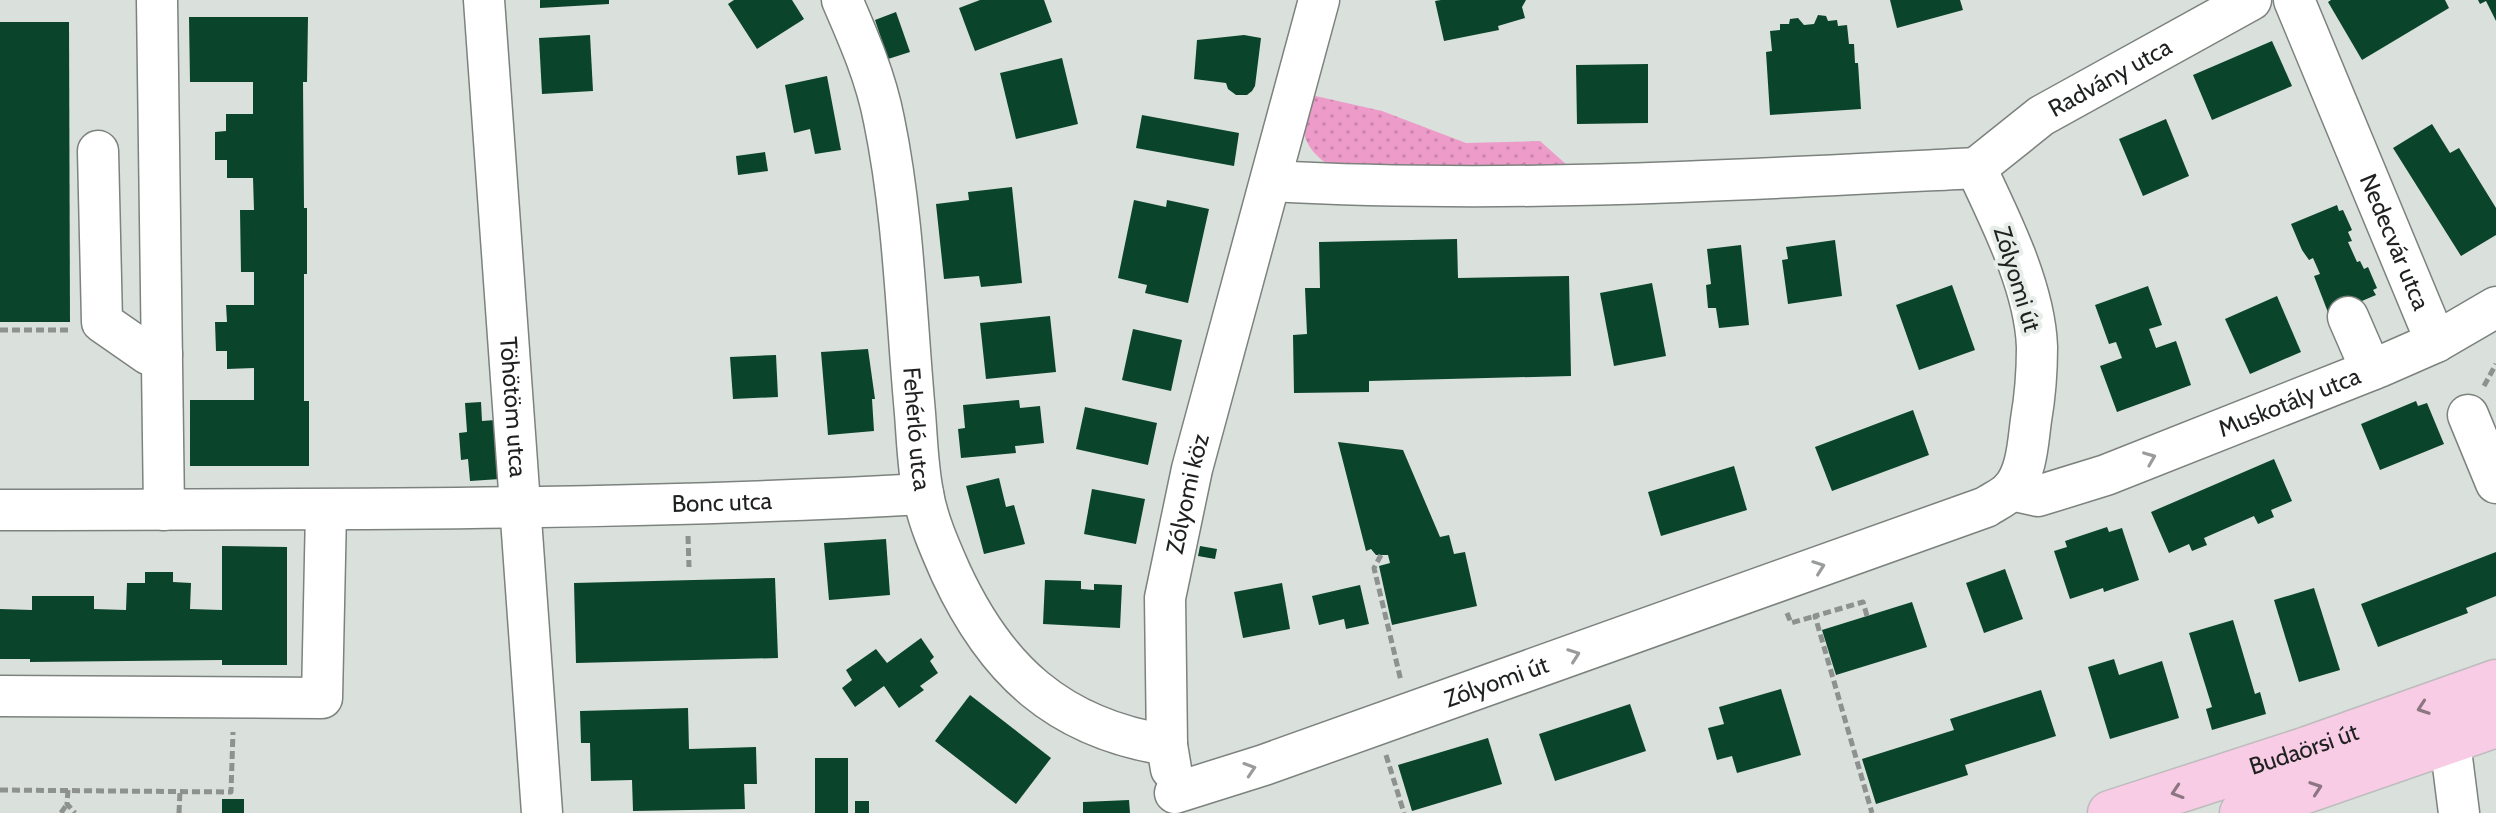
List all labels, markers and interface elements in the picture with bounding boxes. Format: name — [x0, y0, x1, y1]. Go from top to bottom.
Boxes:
street label: Radvány utca — [2043, 32, 2177, 123]
street label: Nedecvár utca — [2354, 169, 2436, 315]
street label: Zólyomi út — [1988, 223, 2047, 335]
street label: Töhötöm utca — [494, 336, 533, 479]
street label: Muskotály utca — [2214, 361, 2365, 443]
street label: Fehérló utca — [897, 366, 937, 493]
street label: Zólyomi köz — [1160, 430, 1215, 556]
one-way arrow — [2142, 451, 2156, 468]
street label: Bonc utca — [671, 486, 773, 518]
one-way arrow — [1811, 561, 1825, 577]
one-way arrow — [1566, 648, 1580, 664]
street label: Zólyomi út — [1440, 650, 1552, 713]
one-way arrow — [2416, 698, 2430, 715]
street label: Budaörsi út — [2245, 717, 2362, 781]
one-way arrow — [1242, 763, 1256, 779]
one-way arrow — [2309, 782, 2323, 798]
one-way arrow — [2170, 783, 2184, 799]

